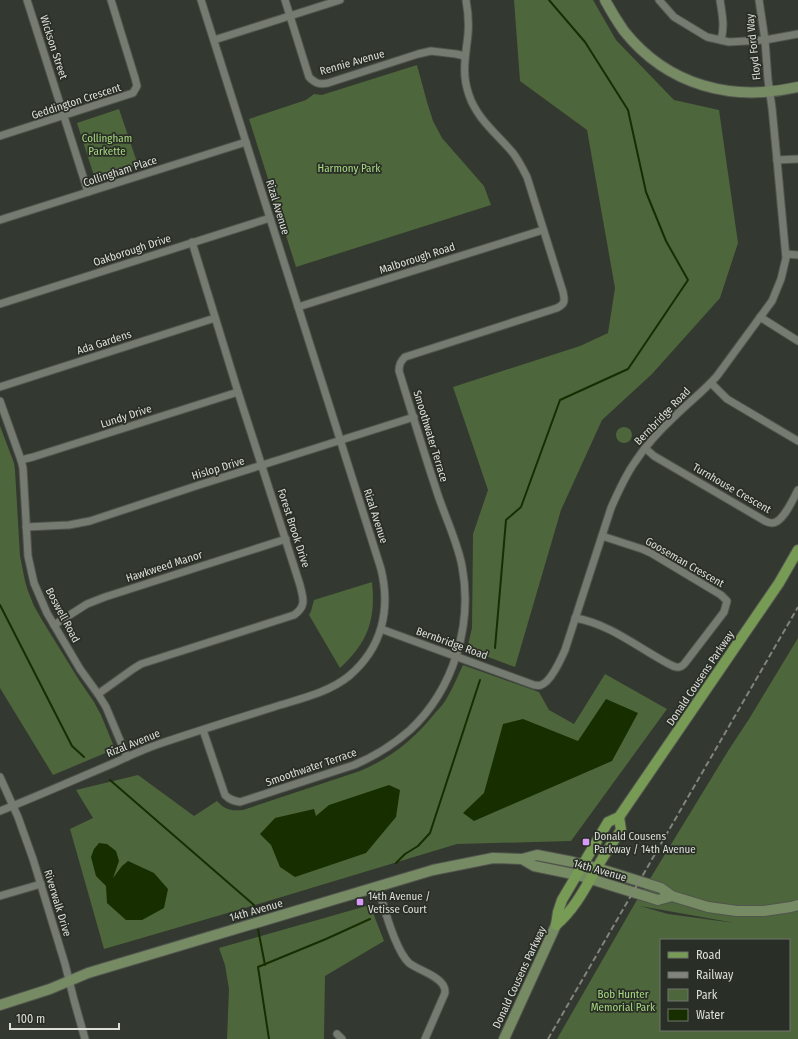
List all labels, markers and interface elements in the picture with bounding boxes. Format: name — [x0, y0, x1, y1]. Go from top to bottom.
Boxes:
street label: Wickson Street — [37, 13, 70, 81]
street label: Floyd Ford Way — [744, 13, 763, 81]
street label: Rennie Avenue — [318, 47, 386, 78]
street label: Geddington Crescent — [30, 81, 123, 122]
park label: Collingham Parkette — [82, 132, 132, 158]
street label: Collingham Place — [82, 153, 159, 190]
park label: Harmony Park — [318, 162, 381, 175]
street label: Rizal Avenue — [263, 178, 292, 236]
street label: Oakborough Drive — [92, 232, 173, 269]
street label: Malborough Road — [378, 240, 457, 277]
street label: Ada Gardens — [75, 327, 133, 357]
street label: Bernbridge Road — [632, 385, 693, 448]
street label: Smoothwater Terrace — [410, 389, 451, 484]
street label: Lundy Drive — [99, 402, 153, 431]
street label: Hislop Drive — [190, 454, 246, 483]
street label: Turnhouse Crescent — [690, 461, 774, 516]
street label: Forest Brook Drive — [275, 487, 312, 569]
street label: Rizal Avenue — [361, 487, 390, 545]
street label: Gooseman Crescent — [643, 535, 727, 590]
street label: Hawkweed Manor — [124, 548, 204, 585]
street label: Boswell Road — [43, 586, 82, 645]
street label: Bernbridge Road — [414, 624, 489, 662]
street label: Donald Cousens Parkway — [664, 628, 737, 728]
street label: Rizal Avenue — [104, 727, 162, 760]
street label: Smoothwater Terrace — [264, 746, 358, 789]
place label: Donald Cousens Parkway / 14th Avenue — [594, 830, 696, 856]
marker: Donald Cousens Parkway / 14th Avenue — [581, 837, 591, 847]
street label: 14th Avenue — [572, 857, 628, 884]
street label: Riverwalk Drive — [41, 868, 74, 938]
place label: 14th Avenue / Vetisse Court — [368, 890, 430, 916]
street label: 14th Avenue — [228, 897, 284, 924]
marker: 14th Avenue / Vetisse Court — [355, 897, 365, 907]
street label: Donald Cousens Parkway — [490, 924, 549, 1030]
legend — [660, 939, 790, 1031]
text: Road — [696, 948, 721, 962]
text: Railway — [696, 968, 734, 982]
park label: Bob Hunter Memorial Park — [591, 988, 656, 1014]
text: Park — [696, 988, 718, 1002]
scale bar — [10, 1005, 119, 1031]
text: Water — [696, 1008, 725, 1022]
text: 100 m — [16, 1012, 45, 1026]

